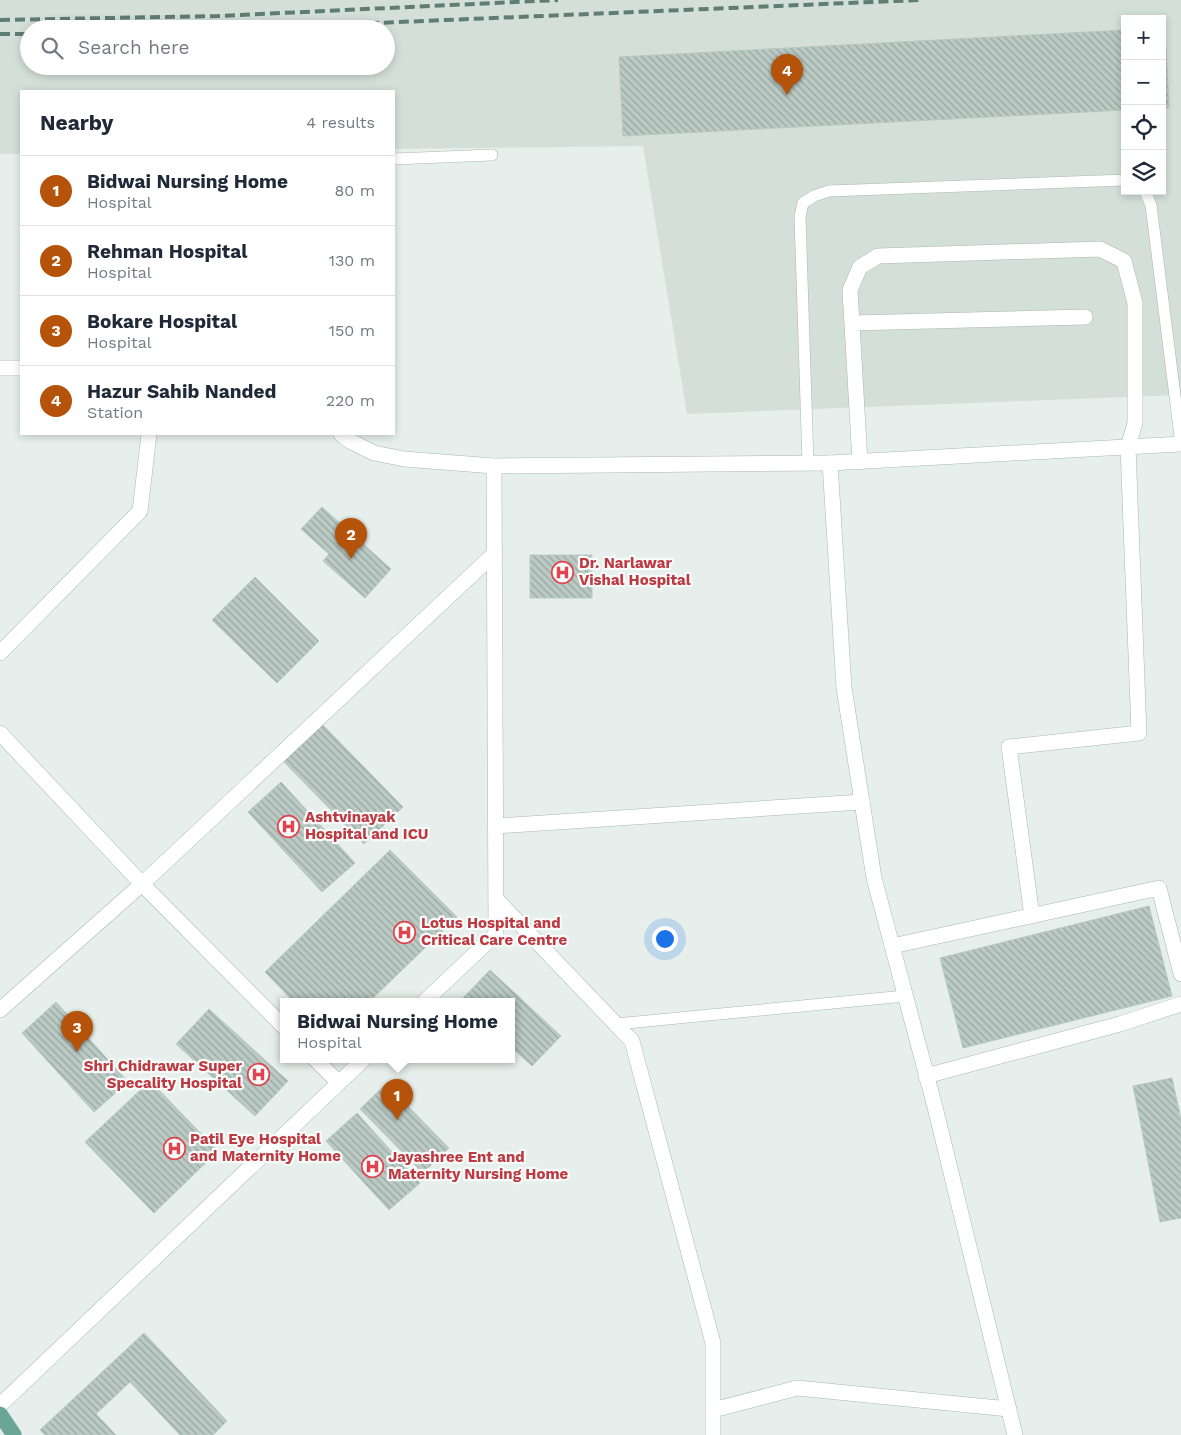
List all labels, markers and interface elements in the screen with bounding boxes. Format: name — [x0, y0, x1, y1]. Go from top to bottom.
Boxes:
map controls — [1121, 15, 1166, 195]
button: + — [1121, 15, 1166, 60]
search box — [20, 20, 395, 75]
icon: search — [38, 34, 66, 62]
text: Search here — [78, 36, 189, 59]
pin: 4 — [771, 54, 803, 95]
button: − — [1121, 60, 1166, 105]
button: locate — [1121, 105, 1166, 150]
text: Nearby — [40, 110, 113, 135]
text: 4 results — [306, 113, 375, 132]
button: layers — [1121, 150, 1166, 195]
text: Bidwai Nursing Home — [87, 170, 288, 193]
text: 1 — [53, 181, 59, 200]
text: 80 m — [334, 181, 375, 200]
text: Hospital — [87, 193, 152, 212]
text: Rehman Hospital — [87, 240, 248, 263]
text: 2 — [51, 251, 61, 270]
text: 130 m — [329, 251, 375, 270]
text: Hospital — [87, 263, 152, 282]
text: Bokare Hospital — [87, 310, 237, 333]
text: 3 — [51, 321, 61, 340]
text: 150 m — [329, 321, 375, 340]
text: Hospital — [87, 333, 152, 352]
text: Hazur Sahib Nanded — [87, 380, 276, 403]
text: 4 — [51, 391, 61, 410]
text: 220 m — [326, 391, 375, 410]
text: Station — [87, 403, 143, 422]
pin: 2 — [335, 518, 367, 559]
place label: Dr. Narlawar Vishal Hospital — [579, 554, 691, 589]
hospital icon: Dr. Narlawar Vishal Hospital — [551, 560, 575, 584]
place label: Ashtvinayak Hospital and ICU — [305, 808, 429, 843]
hospital icon: Ashtvinayak Hospital and ICU — [277, 814, 301, 838]
place label: Lotus Hospital and Critical Care Centre — [421, 914, 567, 949]
hospital icon: Lotus Hospital and Critical Care Centre — [393, 920, 417, 944]
your location — [652, 926, 678, 952]
popup — [280, 998, 515, 1063]
text: Bidwai Nursing Home — [297, 1010, 498, 1033]
pin: 3 — [61, 1011, 93, 1052]
text: Hospital — [297, 1033, 362, 1052]
place label: Shri Chidrawar Super Specality Hospital — [84, 1057, 243, 1092]
hospital icon: Shri Chidrawar Super Specality Hospital — [246, 1063, 270, 1087]
pin: 1 — [381, 1079, 413, 1120]
place label: Patil Eye Hospital and Maternity Home — [190, 1130, 341, 1165]
hospital icon: Patil Eye Hospital and Maternity Home — [162, 1136, 186, 1160]
place label: Jayashree Ent and Maternity Nursing Home — [388, 1148, 569, 1183]
hospital icon: Jayashree Ent and Maternity Nursing Home — [360, 1154, 384, 1178]

